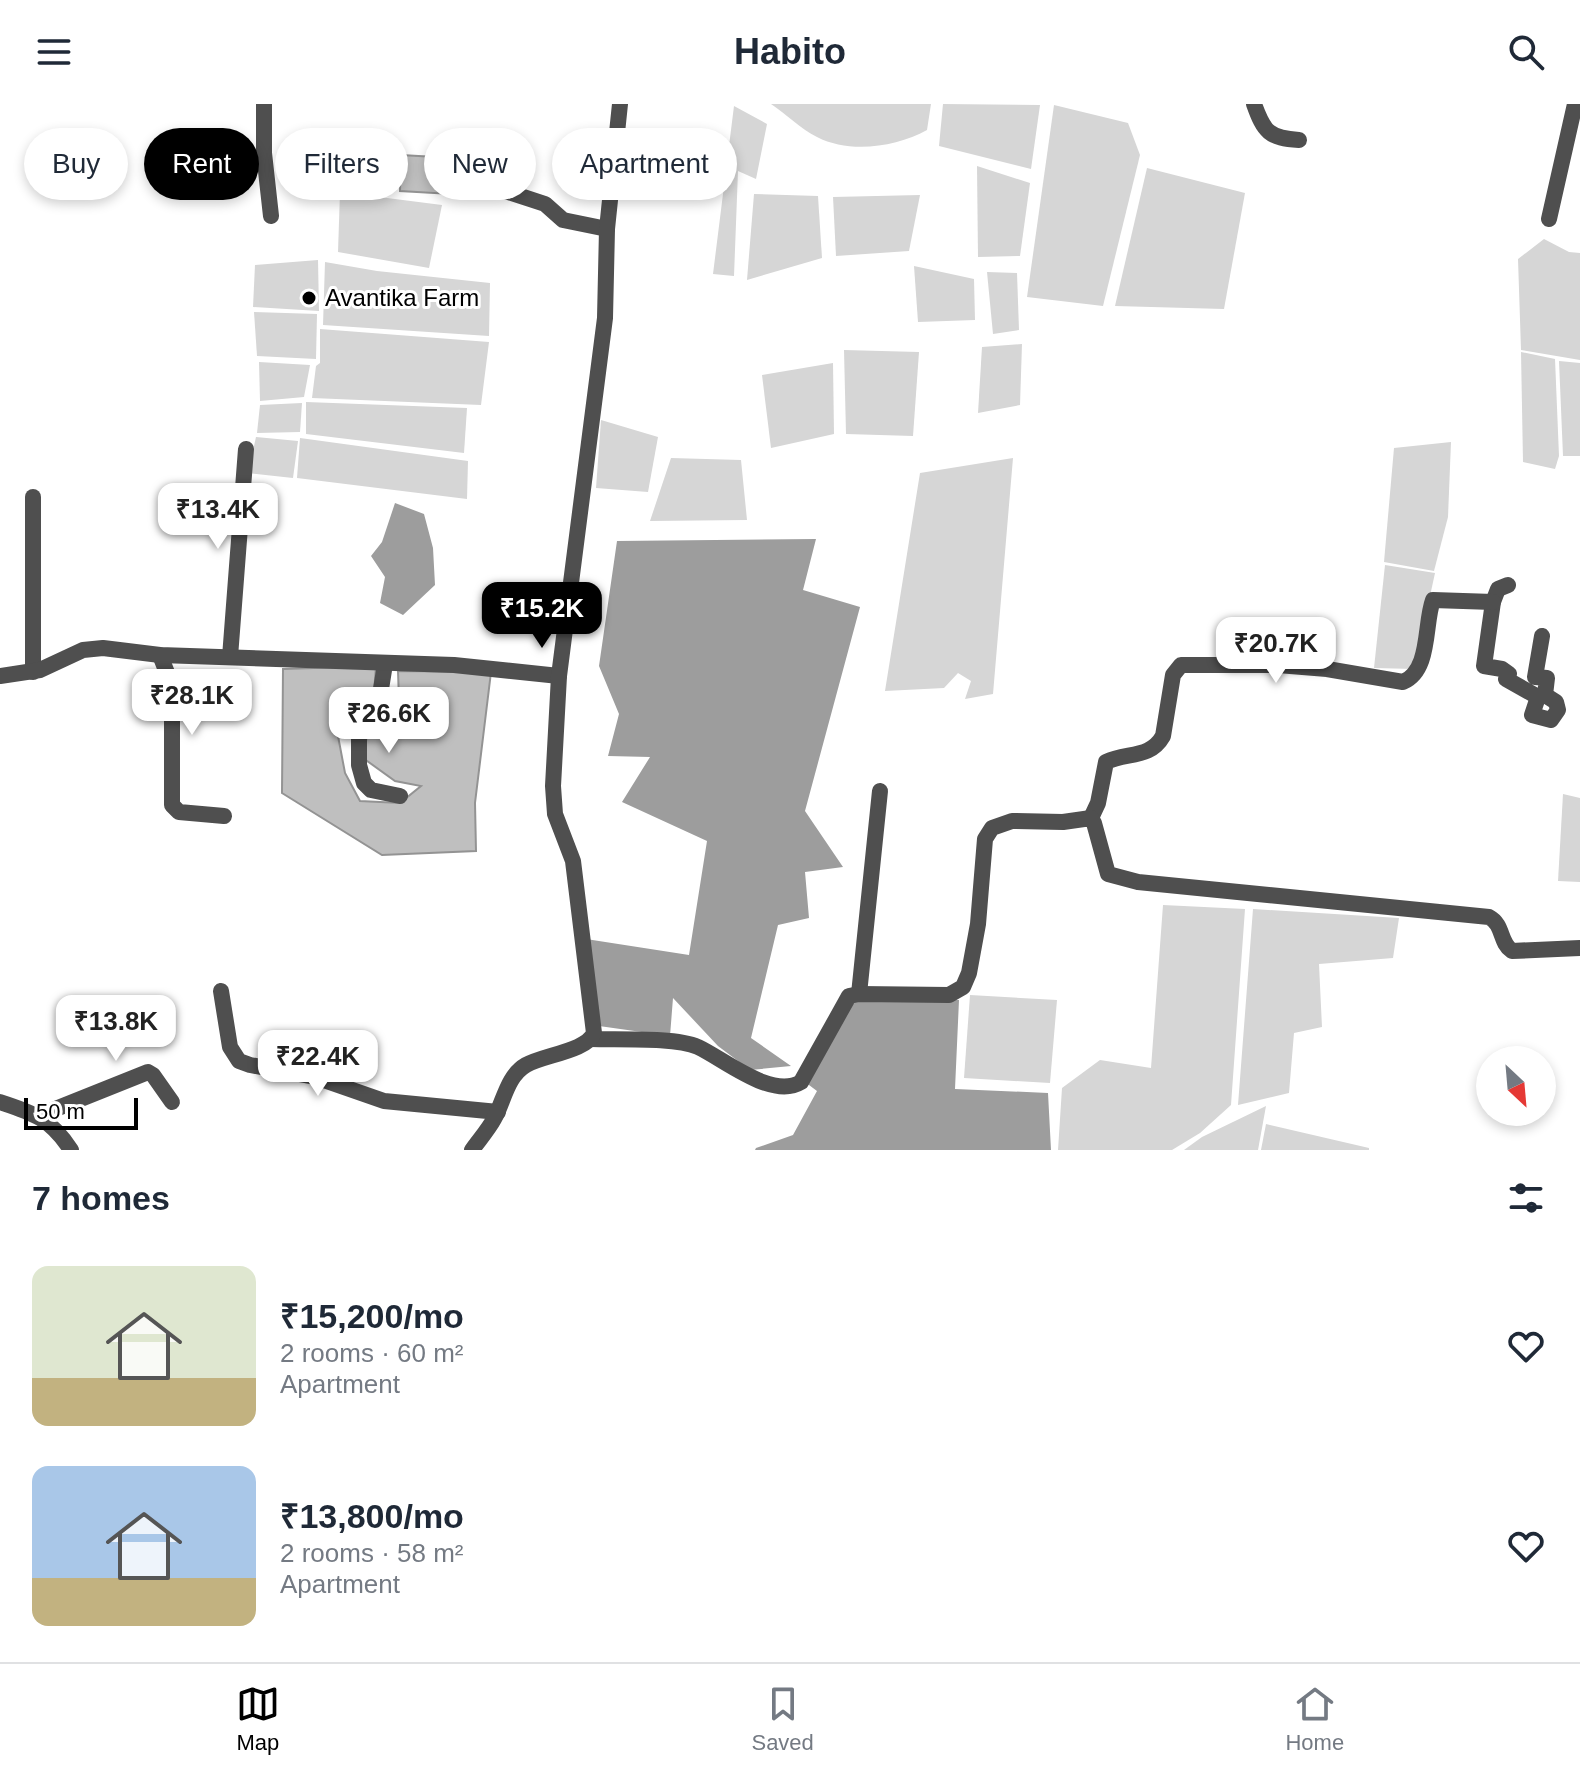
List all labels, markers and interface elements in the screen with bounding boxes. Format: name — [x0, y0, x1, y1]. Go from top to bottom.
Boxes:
icon: menu — [32, 30, 76, 74]
icon: search — [1504, 30, 1548, 74]
text: Habito — [734, 31, 846, 72]
chip: Buy — [24, 128, 128, 200]
chip: Rent — [144, 128, 259, 200]
chip: Filters — [275, 128, 408, 200]
chip: New — [424, 128, 536, 200]
chip: Apartment — [552, 128, 737, 200]
place label: Avantika Farm — [325, 284, 479, 311]
marker: Avantika Farm — [300, 289, 318, 307]
pin: ₹13.4K — [153, 483, 283, 551]
text: ₹13.4K — [176, 494, 260, 524]
pin: ₹15.2K — [477, 582, 607, 650]
text: ₹15.2K — [500, 593, 584, 623]
pin: ₹20.7K — [1211, 617, 1341, 685]
text: ₹20.7K — [1234, 628, 1318, 658]
pin: ₹28.1K — [127, 669, 257, 737]
text: ₹28.1K — [150, 680, 234, 710]
pin: ₹26.6K — [324, 687, 454, 755]
text: ₹26.6K — [347, 698, 431, 728]
pin: ₹13.8K — [51, 995, 181, 1063]
text: ₹13.8K — [74, 1006, 158, 1036]
pin: ₹22.4K — [253, 1030, 383, 1098]
text: ₹22.4K — [276, 1041, 360, 1071]
north arrow — [1476, 1046, 1556, 1126]
map controls — [1476, 1046, 1556, 1126]
scale bar — [24, 1094, 138, 1130]
text: 50 m — [36, 1099, 85, 1124]
icon: filters — [1504, 1176, 1548, 1220]
text: 7 homes — [32, 1179, 170, 1217]
text: ₹15,200/mo — [280, 1297, 464, 1335]
icon: home — [96, 1298, 192, 1394]
icon: heart — [1504, 1324, 1548, 1368]
text: 2 rooms · 60 m² — [280, 1338, 464, 1368]
text: Apartment — [280, 1369, 400, 1399]
text: ₹13,800/mo — [280, 1497, 464, 1535]
icon: home — [96, 1498, 192, 1594]
icon: heart — [1504, 1524, 1548, 1568]
text: 2 rooms · 58 m² — [280, 1538, 464, 1568]
text: Apartment — [280, 1569, 400, 1599]
tab: Map — [236, 1682, 280, 1756]
tab: Saved — [751, 1682, 814, 1756]
tab: Home — [1285, 1682, 1344, 1756]

